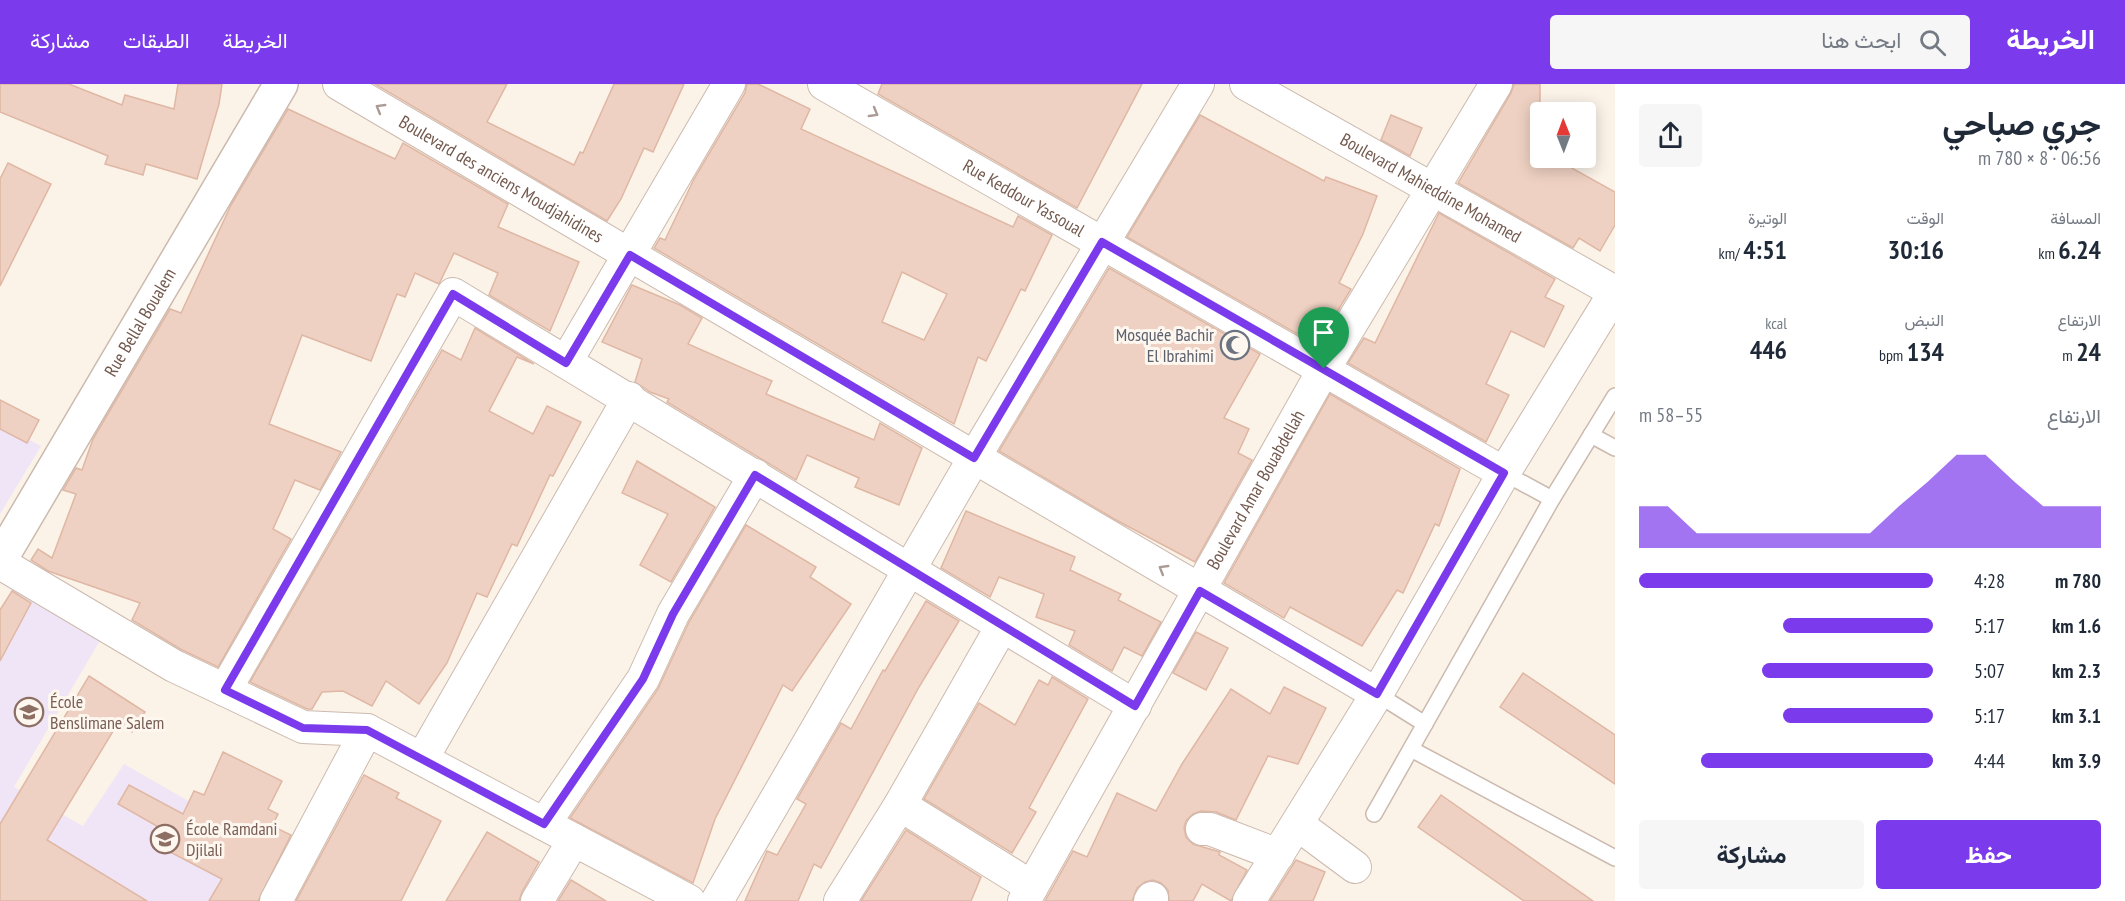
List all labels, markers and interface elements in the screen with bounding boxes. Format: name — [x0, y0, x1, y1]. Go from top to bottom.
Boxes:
search box — [1550, 15, 1970, 69]
text: الخريطة — [2006, 20, 2095, 57]
text: ابحث هنا — [1821, 26, 1901, 54]
icon: search — [1916, 26, 1949, 59]
text: مشاركة — [30, 27, 90, 54]
text: الطبقات — [123, 27, 190, 54]
text: الخريطة — [223, 27, 288, 54]
text: جري صباحي — [1942, 101, 2101, 144]
north arrow — [1530, 102, 1596, 168]
map controls — [1530, 102, 1596, 168]
one-way arrow — [376, 104, 386, 115]
button: share — [1639, 104, 1702, 167]
one-way arrow — [868, 106, 879, 117]
street label: Boulevard des anciens Moudjahidines — [395, 110, 608, 248]
street label: Boulevard Mahieddine Mohamed — [1336, 128, 1525, 248]
text: 06:56 · 8 × 780 m — [1978, 145, 2101, 171]
street label: Rue Keddour Yassoual — [959, 154, 1089, 242]
text: الوتيرة — [1748, 208, 1787, 228]
text: الوقت — [1906, 208, 1944, 228]
text: المسافة — [2050, 208, 2101, 228]
text: 4:51 — [1743, 233, 1787, 266]
text: 30:16 — [1888, 233, 1944, 266]
text: 6.24 — [2058, 233, 2101, 266]
text: /km — [1718, 243, 1743, 263]
text: km — [2038, 243, 2058, 263]
street label: Rue Bellal Boualem — [99, 264, 181, 380]
pin — [1298, 307, 1349, 369]
text: النبض — [1904, 310, 1944, 330]
text: الارتفاع — [2058, 310, 2101, 330]
text: kcal — [1765, 313, 1787, 333]
icon: arrive — [1307, 316, 1340, 349]
place label: Mosquée Bachir El Ibrahimi — [1116, 323, 1214, 367]
mosque icon: Mosquée Bachir El Ibrahimi — [1219, 329, 1251, 361]
text: 446 — [1750, 333, 1787, 366]
text: 134 — [1907, 335, 1944, 368]
text: 24 — [2076, 335, 2101, 368]
text: bpm — [1879, 345, 1907, 365]
text: m — [2062, 345, 2076, 365]
text: 55–58 m — [1639, 402, 1703, 428]
text: الارتفاع — [2047, 403, 2101, 429]
street label: Boulevard Amar Bouabdellah — [1201, 406, 1310, 574]
one-way arrow — [1159, 565, 1169, 576]
text: 4:28 — [1974, 568, 2005, 594]
text: 780 m — [2055, 568, 2101, 594]
text: 5:17 — [1974, 613, 2005, 639]
text: 1.6 km — [2052, 613, 2101, 639]
text: 5:07 — [1974, 658, 2005, 684]
text: 2.3 km — [2052, 658, 2101, 684]
place label: École Benslimane Salem — [50, 690, 164, 734]
school or university icon: École Benslimane Salem — [13, 696, 45, 728]
text: 5:17 — [1974, 703, 2005, 729]
text: 3.1 km — [2052, 703, 2101, 729]
text: 4:44 — [1974, 748, 2005, 774]
text: 3.9 km — [2052, 748, 2101, 774]
place label: École Ramdani Djilali — [186, 817, 277, 861]
button: مشاركة — [1639, 820, 1864, 889]
button: حفظ — [1876, 820, 2101, 889]
school or university icon: École Ramdani Djilali — [149, 823, 181, 855]

